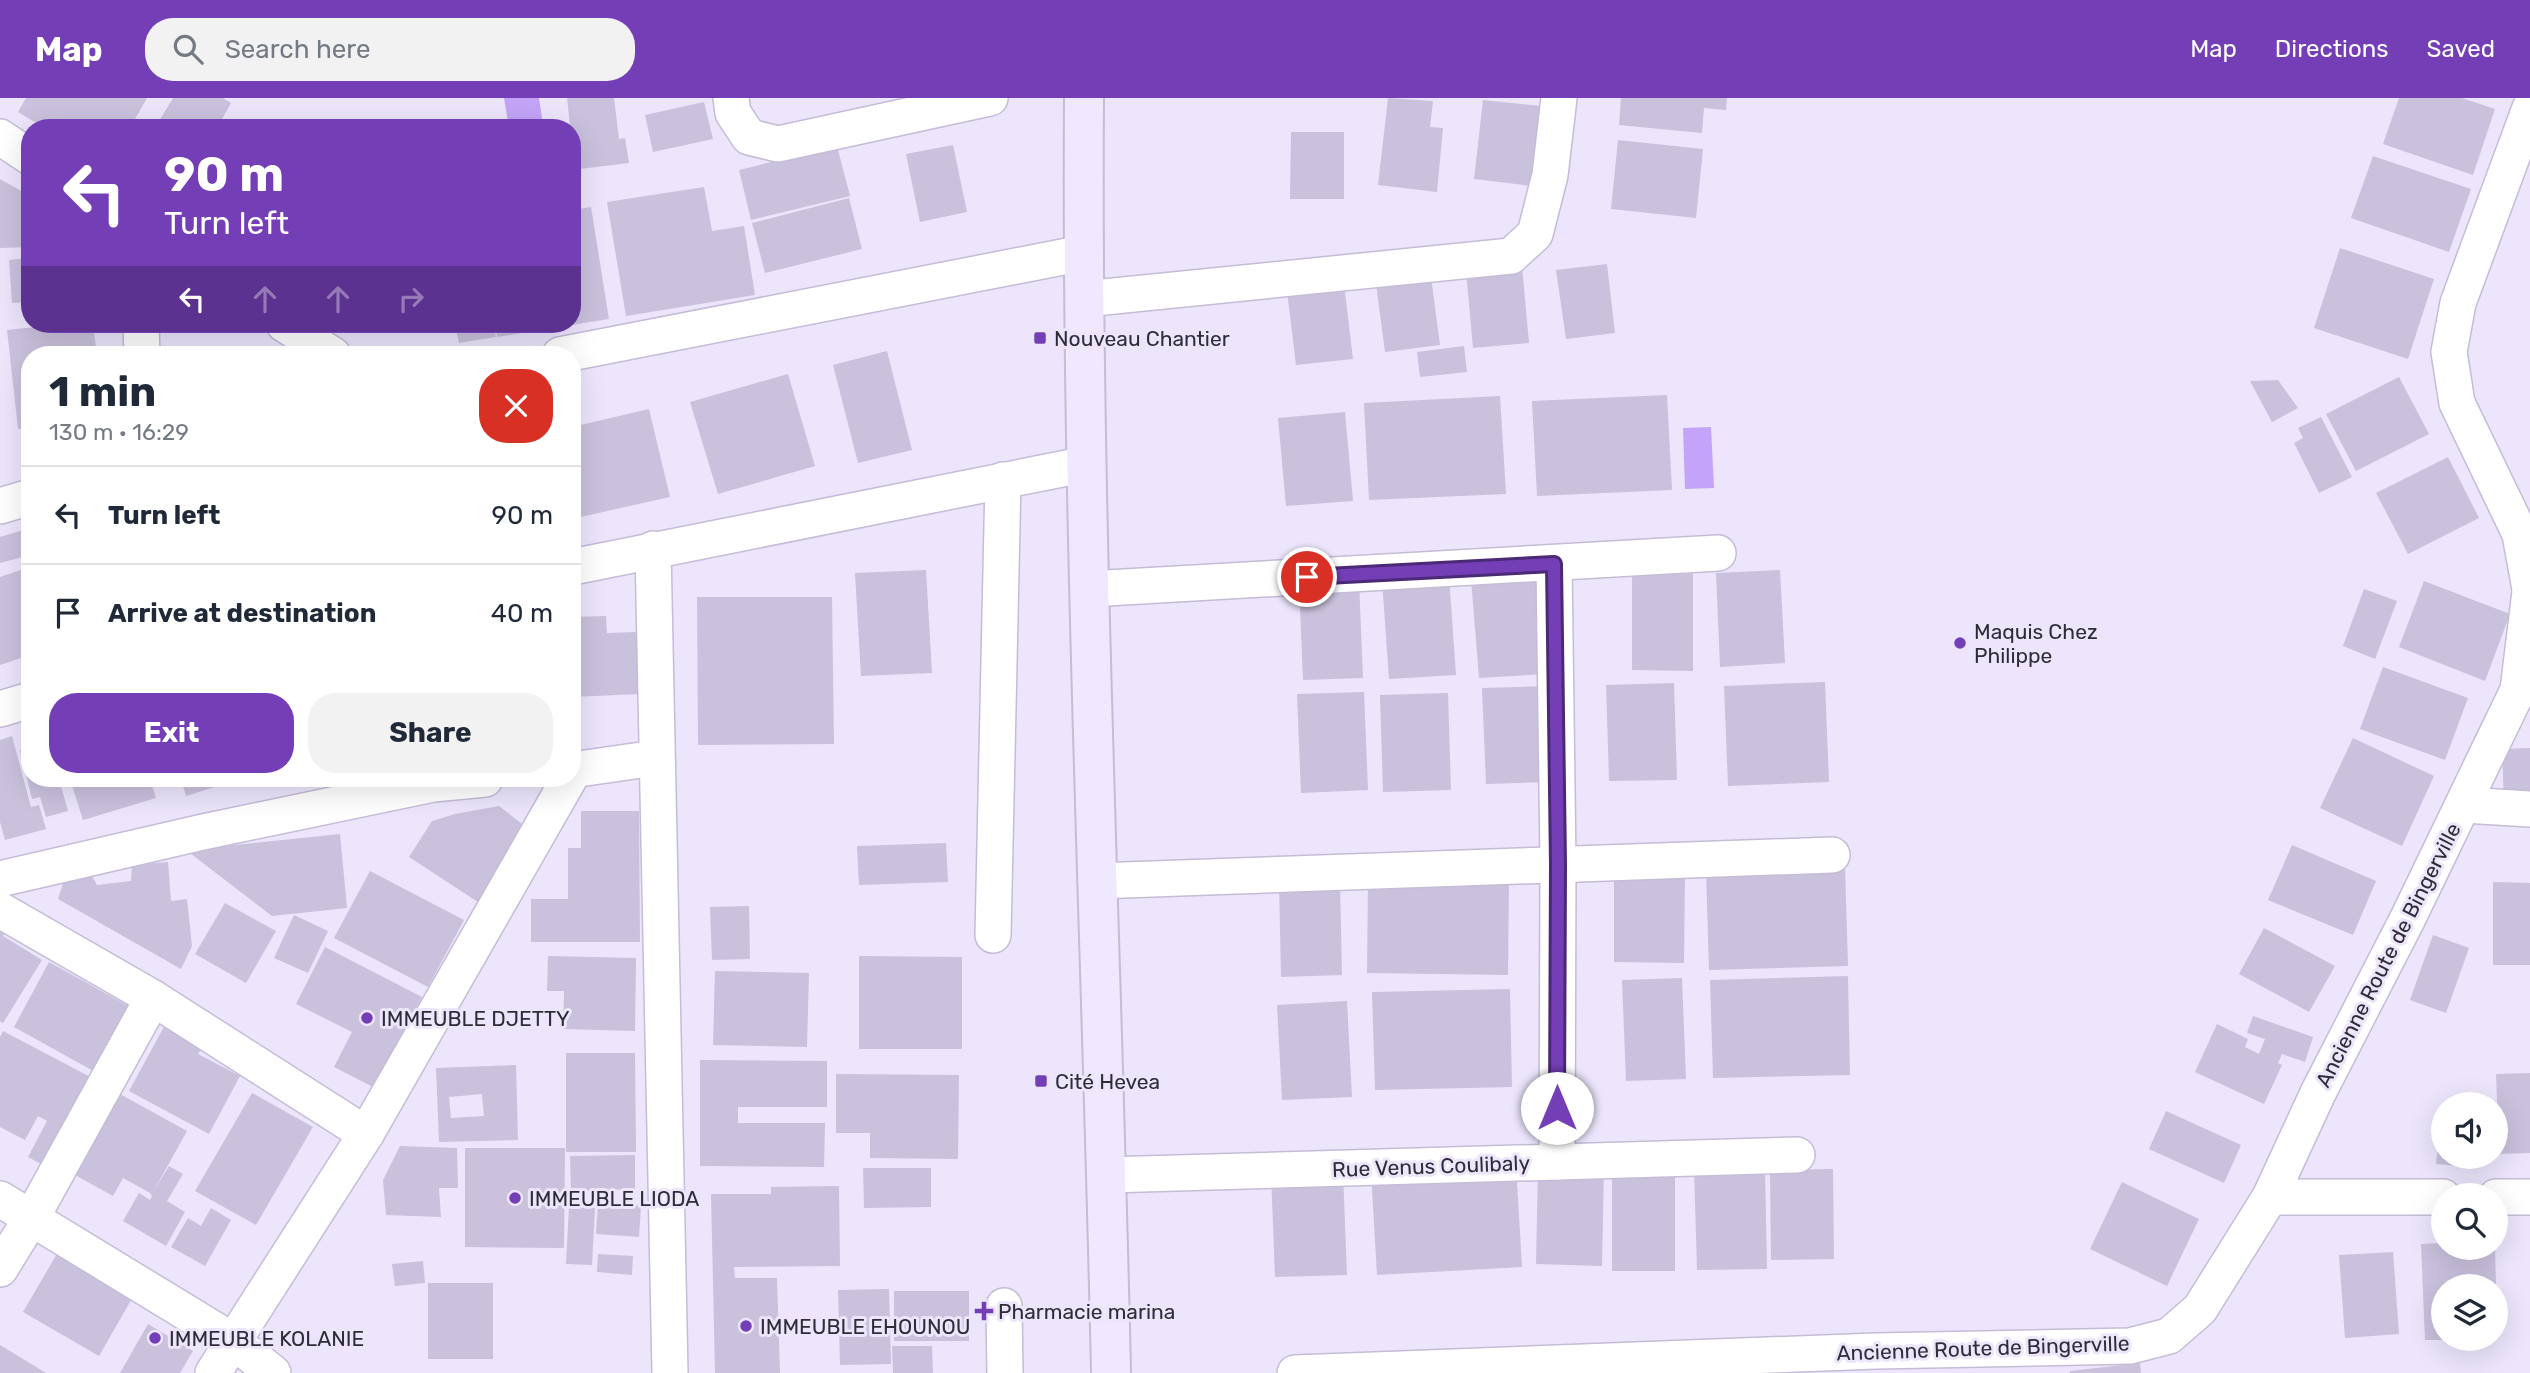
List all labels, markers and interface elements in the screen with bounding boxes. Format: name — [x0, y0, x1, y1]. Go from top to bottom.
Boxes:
search box — [145, 18, 635, 81]
text: Map — [35, 30, 103, 69]
icon: search — [169, 30, 207, 68]
text: Search here — [225, 34, 370, 65]
text: Map — [2190, 35, 2237, 63]
text: Directions — [2275, 35, 2388, 63]
text: Saved — [2426, 35, 2495, 63]
text: 90 m — [164, 145, 284, 203]
icon: left — [49, 147, 140, 238]
text: Turn left — [164, 204, 289, 242]
icon: left — [173, 280, 211, 318]
icon: ahead — [246, 280, 284, 318]
icon: ahead — [319, 280, 357, 318]
icon: right — [392, 280, 430, 318]
place label: Nouveau Chantier — [1054, 326, 1230, 351]
marker: Nouveau Chantier — [1032, 330, 1048, 346]
text: 1 min — [49, 367, 156, 417]
button: close — [479, 369, 553, 443]
text: 130 m · 16:29 — [49, 418, 189, 446]
icon: left — [49, 496, 87, 534]
text: Turn left — [108, 500, 220, 531]
text: 90 m — [492, 500, 553, 531]
pin — [1277, 547, 1337, 607]
icon: arrive — [1288, 558, 1326, 596]
icon: arrive — [49, 594, 87, 632]
text: Arrive at destination — [108, 598, 376, 629]
text: 40 m — [491, 598, 553, 629]
place label: Maquis Chez Philippe — [1974, 619, 2098, 668]
marker: Maquis Chez Philippe — [1952, 635, 1968, 651]
button: Exit — [49, 693, 294, 773]
button: Share — [308, 693, 553, 773]
street label: Ancienne Route de Bingerville — [2310, 819, 2466, 1091]
place label: IMMEUBLE DJETTY — [381, 1006, 570, 1031]
marker: IMMEUBLE DJETTY — [359, 1010, 375, 1026]
place label: Cité Hevea — [1055, 1069, 1160, 1094]
position arrow — [1520, 1071, 1594, 1145]
marker: Cité Hevea — [1033, 1073, 1049, 1089]
map controls — [2431, 1092, 2508, 1351]
button: sound — [2431, 1092, 2508, 1169]
street label: Rue Venus Coulibaly — [1332, 1150, 1531, 1182]
button: search — [2431, 1183, 2508, 1260]
place label: IMMEUBLE LIODA — [529, 1186, 699, 1211]
marker: IMMEUBLE LIODA — [507, 1190, 523, 1206]
button: layers — [2431, 1274, 2508, 1351]
place label: Pharmacie marina — [998, 1299, 1175, 1324]
marker: Pharmacie marina — [976, 1303, 992, 1319]
place label: IMMEUBLE EHOUNOU — [760, 1314, 970, 1339]
marker: IMMEUBLE EHOUNOU — [738, 1318, 754, 1334]
place label: IMMEUBLE KOLANIE — [169, 1326, 364, 1351]
marker: IMMEUBLE KOLANIE — [147, 1330, 163, 1346]
street label: Ancienne Route de Bingerville — [1836, 1330, 2130, 1366]

